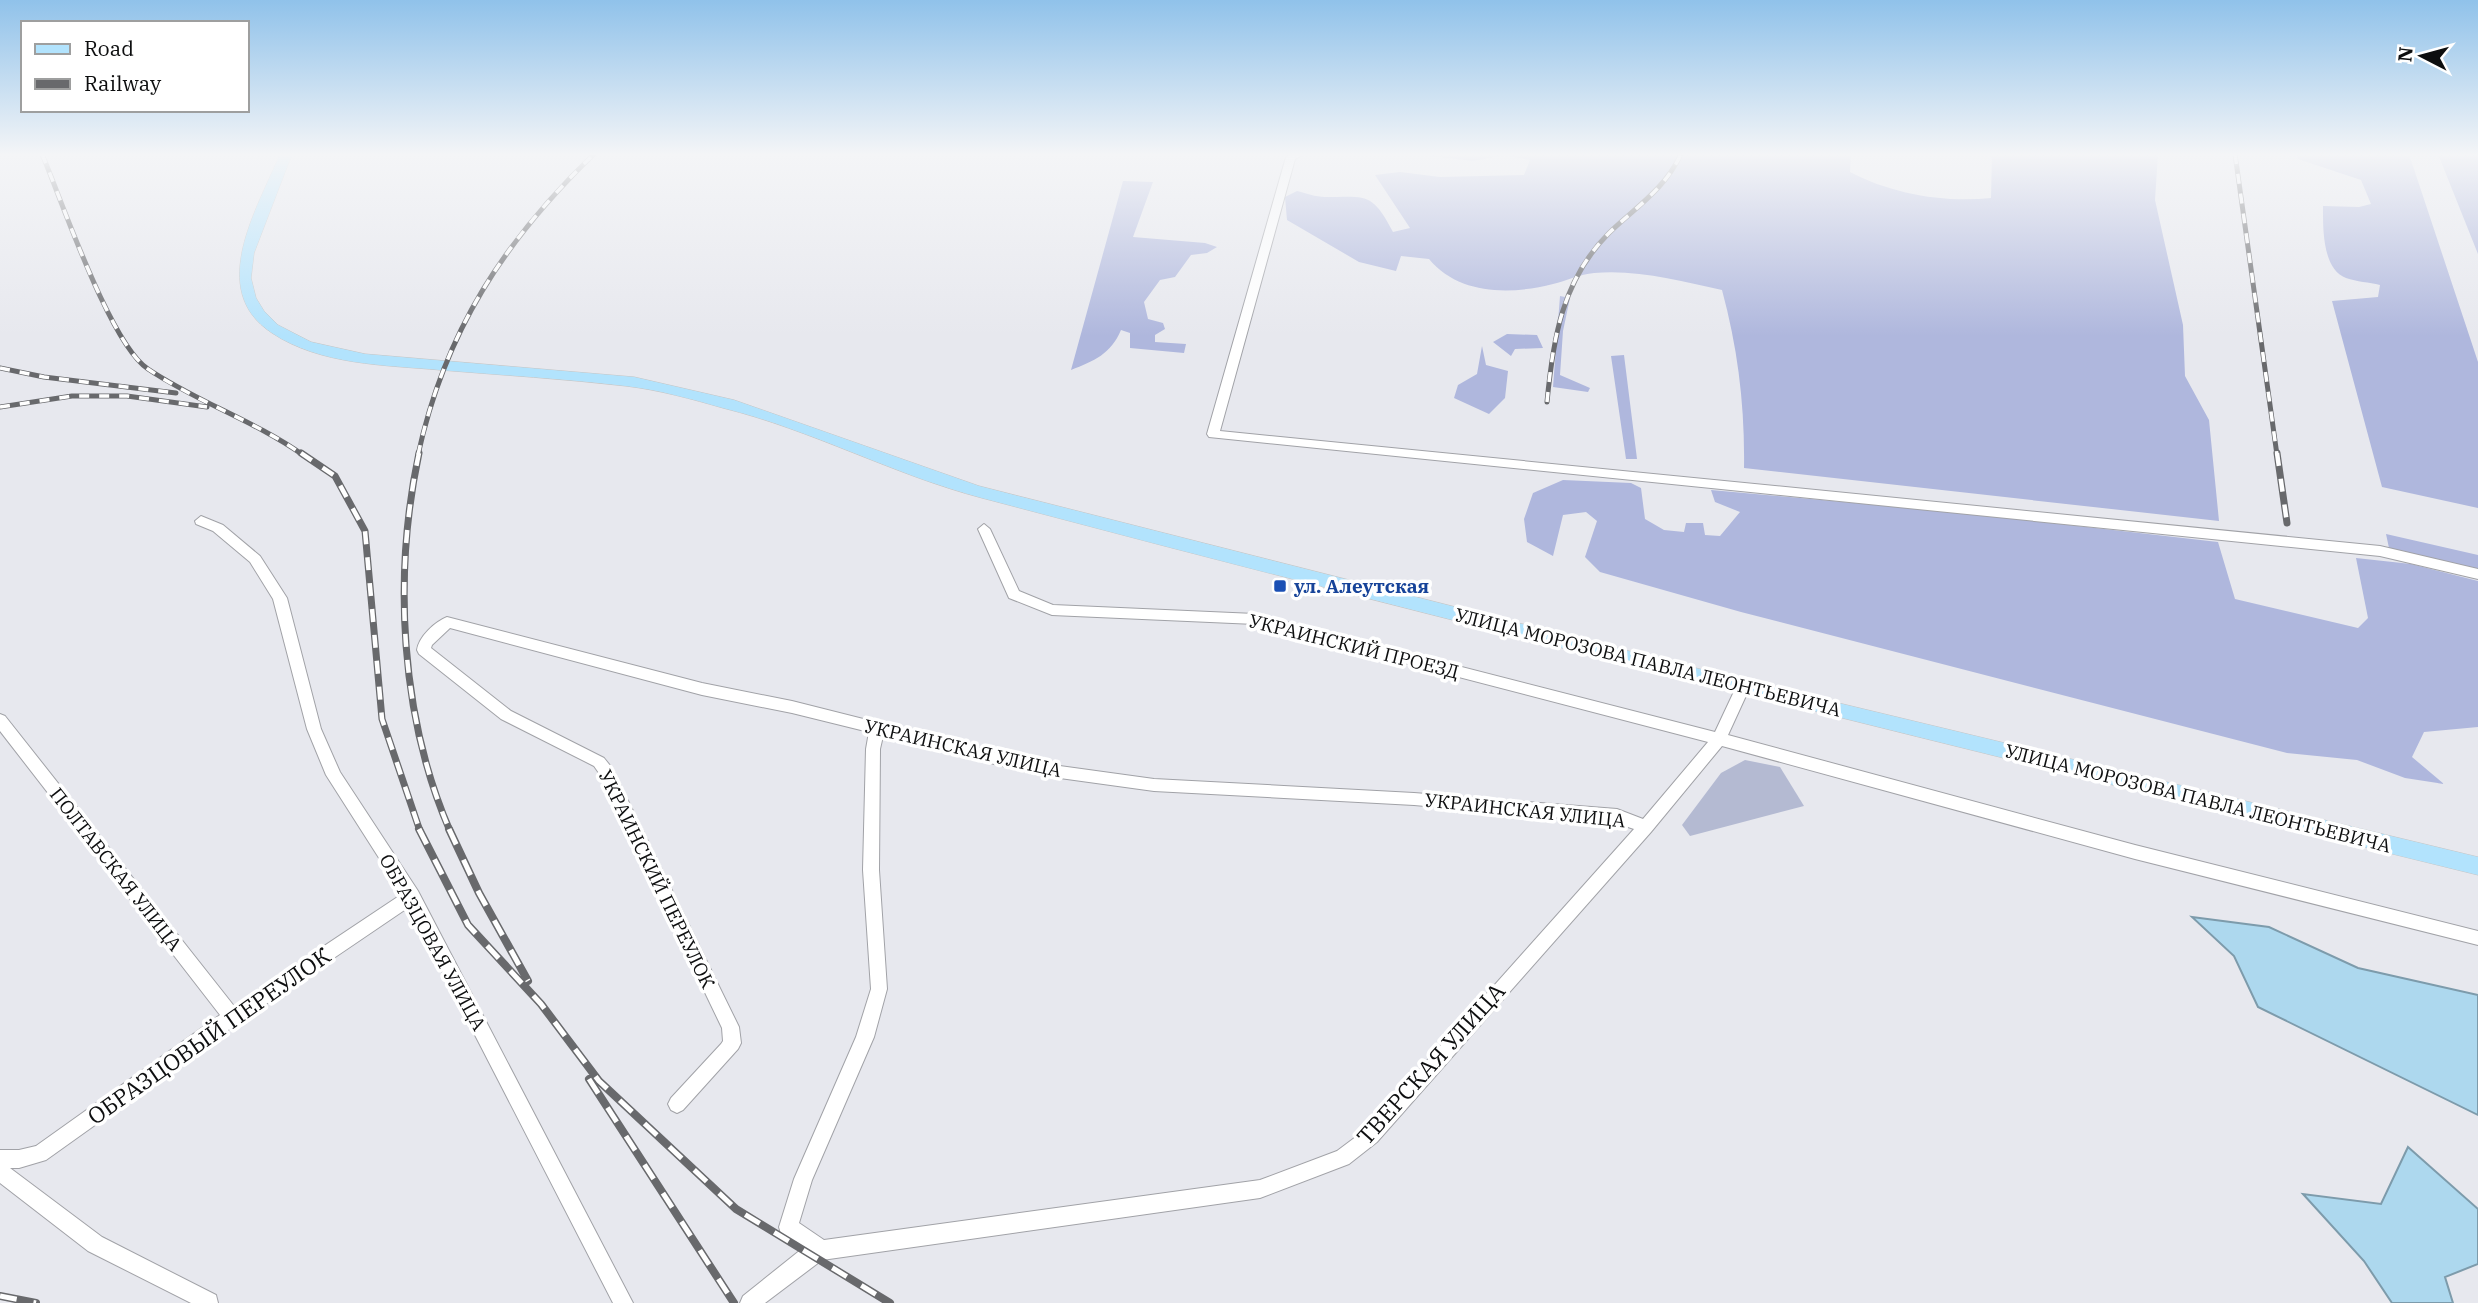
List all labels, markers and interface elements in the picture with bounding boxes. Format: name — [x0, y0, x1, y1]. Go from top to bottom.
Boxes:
legend — [21, 21, 248, 112]
north arrow — [2387, 21, 2457, 91]
text: Road — [84, 34, 134, 62]
text: N — [2392, 45, 2418, 63]
text: Railway — [84, 69, 162, 97]
place label: ул. Алеутская — [1293, 574, 1429, 598]
marker: ул. Алеутская — [1272, 578, 1288, 594]
street label: УЛИЦА МОРОЗОВА ПАВЛА ЛЕОНТЬЕВИЧА — [1452, 602, 1844, 722]
street label: УКРАИНСКИЙ ПРОЕЗД — [1246, 608, 1462, 684]
street label: УКРАИНСКАЯ УЛИЦА — [862, 714, 1064, 782]
street label: УЛИЦА МОРОЗОВА ПАВЛА ЛЕОНТЬЕВИЧА — [2002, 738, 2394, 858]
street label: УКРАИНСКИЙ ПЕРЕУЛОК — [594, 766, 720, 992]
street label: ПОЛТАВСКАЯ УЛИЦА — [45, 782, 187, 956]
street label: УКРАИНСКАЯ УЛИЦА — [1423, 788, 1627, 832]
street label: ОБРАЗЦОВАЯ УЛИЦА — [374, 850, 492, 1034]
street label: ОБРАЗЦОВЫЙ ПЕРЕУЛОК — [81, 940, 336, 1131]
street label: ТВЕРСКАЯ УЛИЦА — [1350, 976, 1511, 1151]

